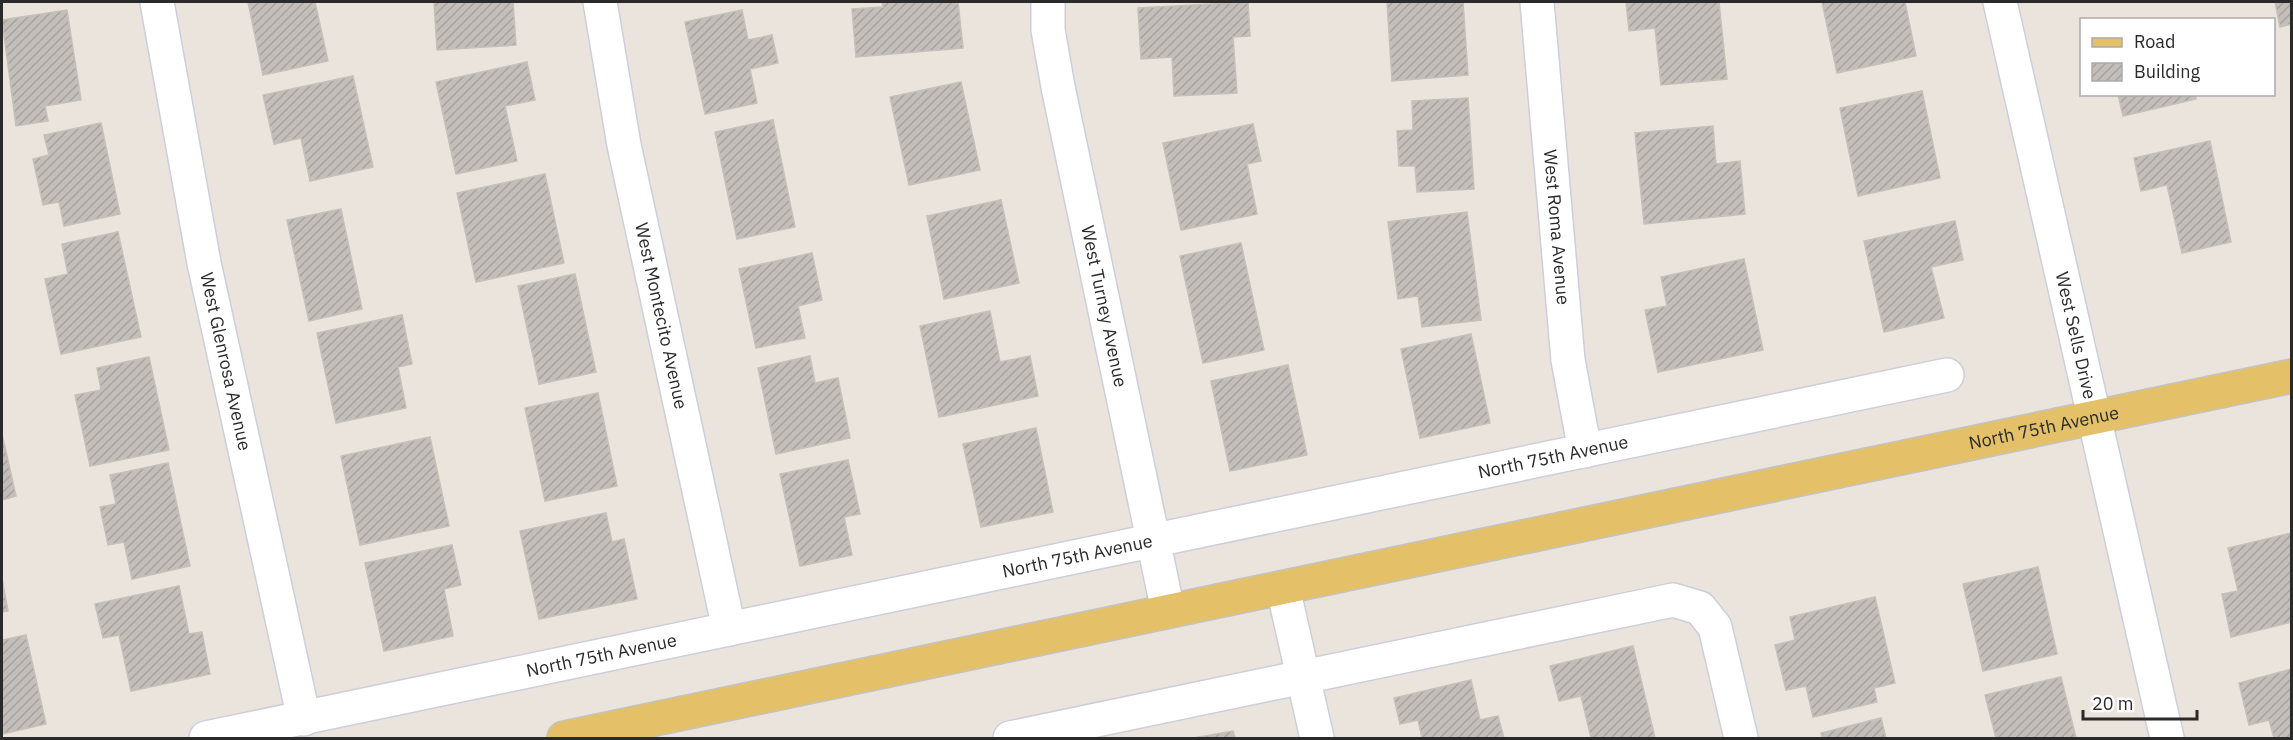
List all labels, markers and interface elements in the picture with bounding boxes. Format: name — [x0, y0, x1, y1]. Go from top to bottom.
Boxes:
legend — [2080, 18, 2275, 96]
text: Road — [2134, 30, 2175, 53]
text: Building — [2134, 60, 2201, 83]
street label: West Roma Avenue — [1539, 148, 1575, 306]
street label: West Montecito Avenue — [630, 220, 693, 411]
street label: West Turney Avenue — [1076, 223, 1133, 389]
street label: West Glenrosa Avenue — [195, 270, 257, 453]
street label: West Sells Drive — [2051, 270, 2102, 401]
street label: North 75th Avenue — [1967, 401, 2121, 454]
street label: North 75th Avenue — [1476, 430, 1630, 484]
street label: North 75th Avenue — [1000, 529, 1154, 583]
street label: North 75th Avenue — [524, 628, 679, 682]
scale bar — [2083, 683, 2197, 721]
text: 20 m — [2092, 692, 2134, 715]

